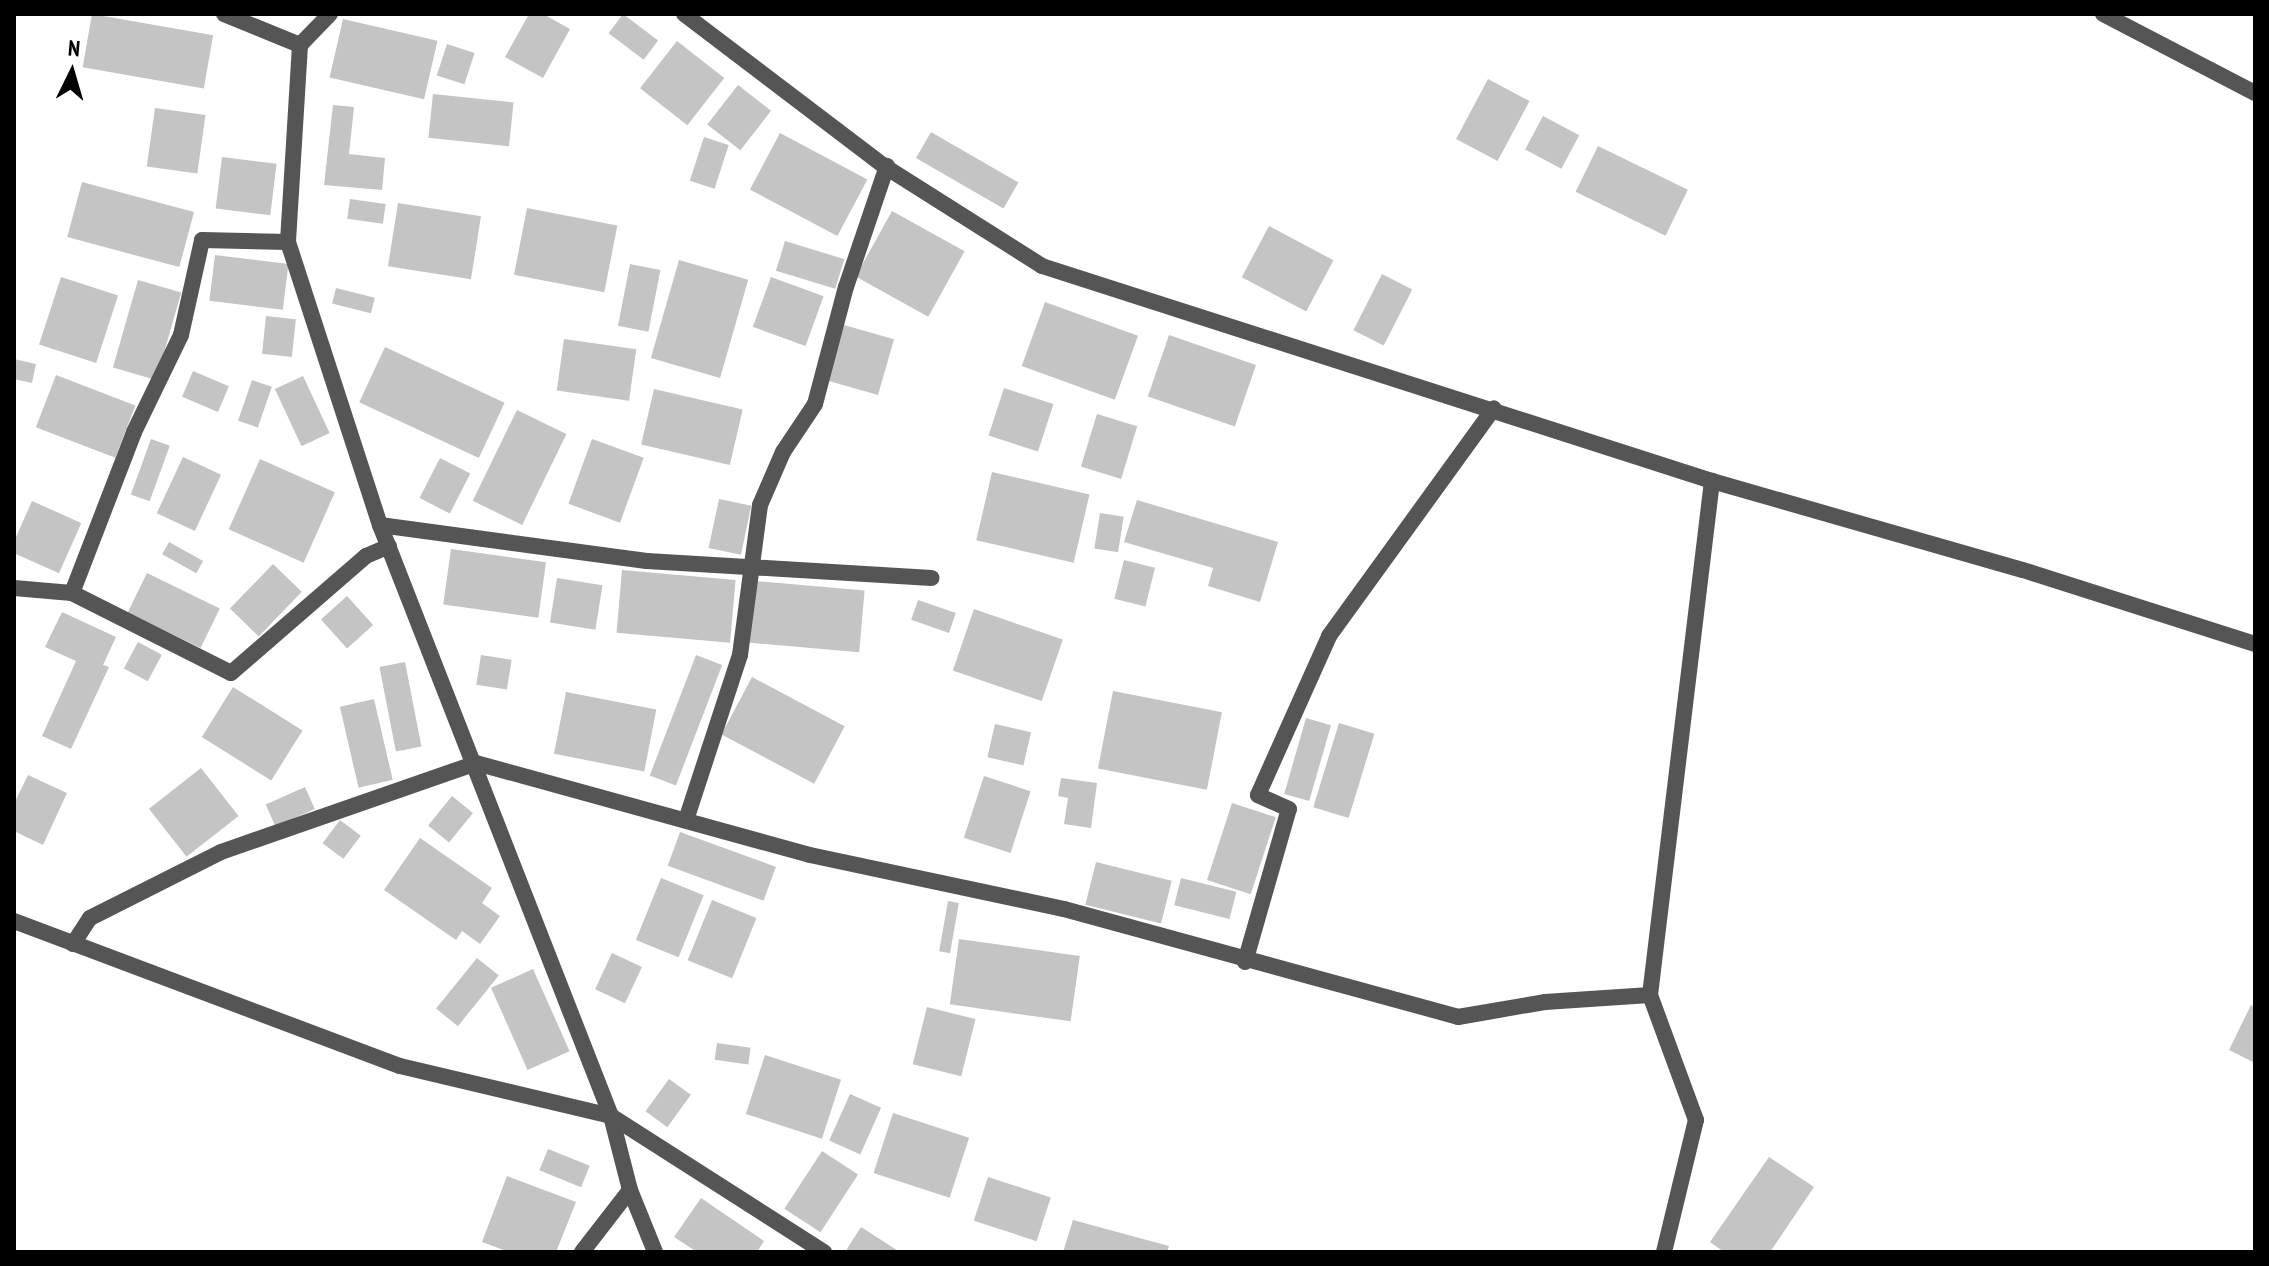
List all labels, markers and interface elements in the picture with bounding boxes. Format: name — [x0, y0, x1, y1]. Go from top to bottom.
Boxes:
north arrow — [32, 32, 112, 112]
text: N — [67, 34, 81, 63]

